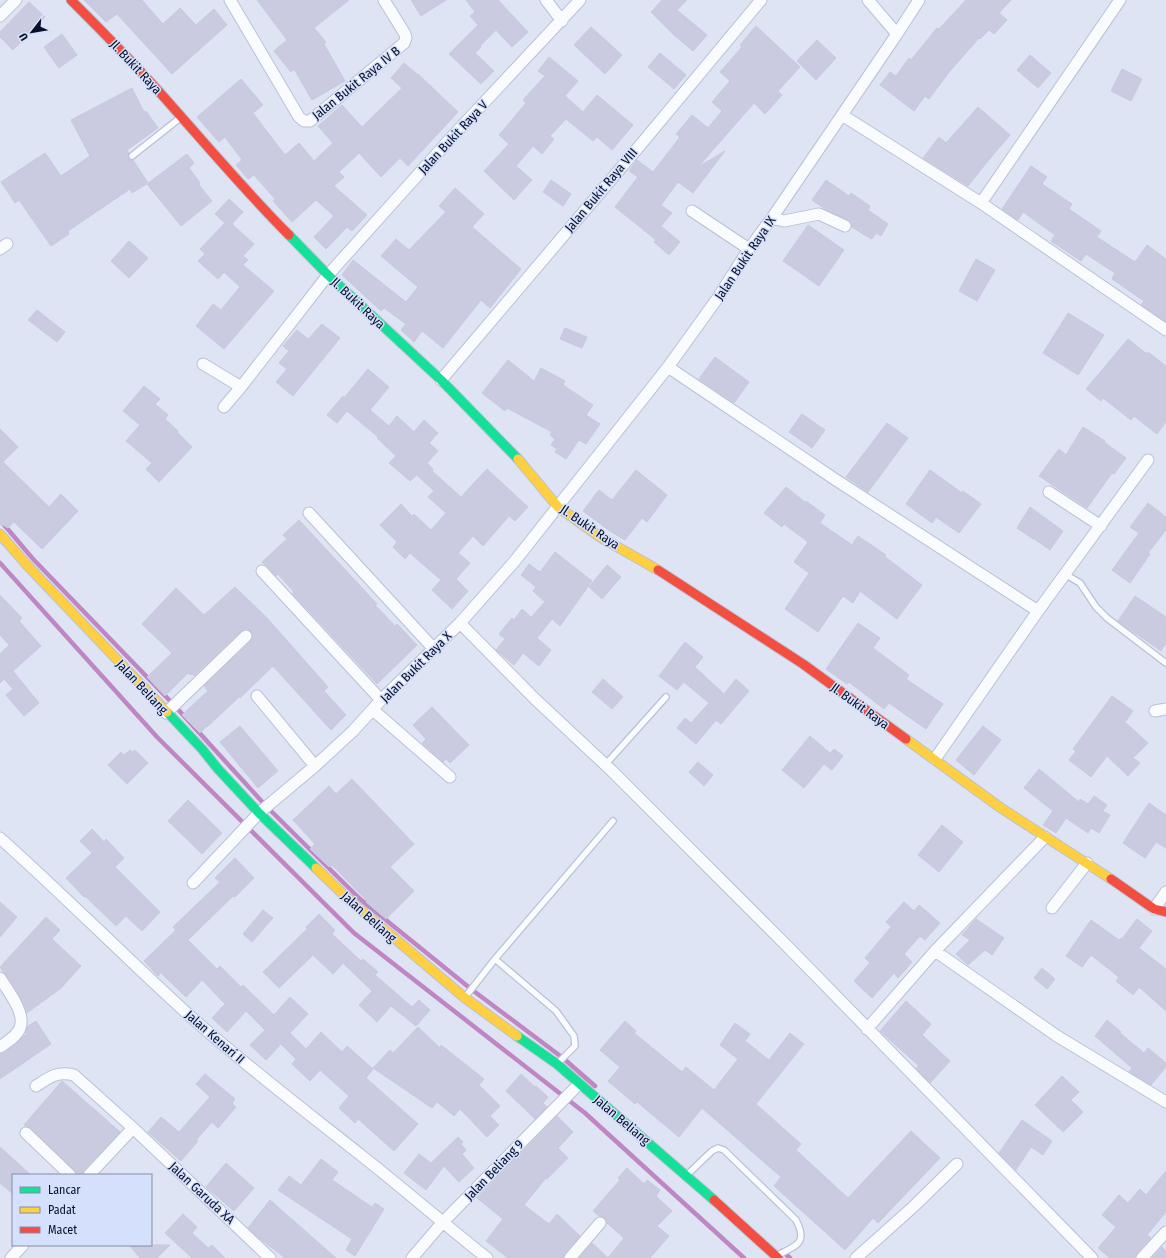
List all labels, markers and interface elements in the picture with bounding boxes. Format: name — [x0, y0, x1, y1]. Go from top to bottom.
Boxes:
north arrow — [12, 12, 52, 52]
text: U — [17, 31, 31, 43]
street label: Jl. Bukit Raya — [107, 37, 165, 97]
street label: Jalan Bukit Raya IV B — [309, 43, 403, 123]
street label: Jalan Bukit Raya V — [415, 97, 491, 177]
street label: Jalan Bukit Raya VIII — [562, 145, 640, 235]
street label: Jalan Bukit Raya IX — [711, 213, 779, 303]
street label: Jl. Bukit Raya — [328, 274, 388, 332]
street label: Jl. Bukit Raya — [557, 502, 623, 552]
street label: Jalan Bukit Raya X — [377, 628, 455, 706]
street label: Jalan Beliang — [113, 657, 172, 718]
street label: Jl. Bukit Raya — [828, 680, 892, 732]
street label: Jalan Beliang — [338, 888, 400, 946]
street label: Jalan Kenari II — [182, 1007, 248, 1067]
street label: Jalan Beliang — [591, 1092, 654, 1148]
street label: Jalan Beliang 9 — [461, 1137, 527, 1203]
street label: Jalan Garuda XA — [166, 1159, 238, 1227]
legend — [12, 1174, 152, 1246]
text: Lancar — [48, 1183, 81, 1197]
text: Padat — [48, 1203, 76, 1217]
text: Macet — [48, 1223, 77, 1237]

